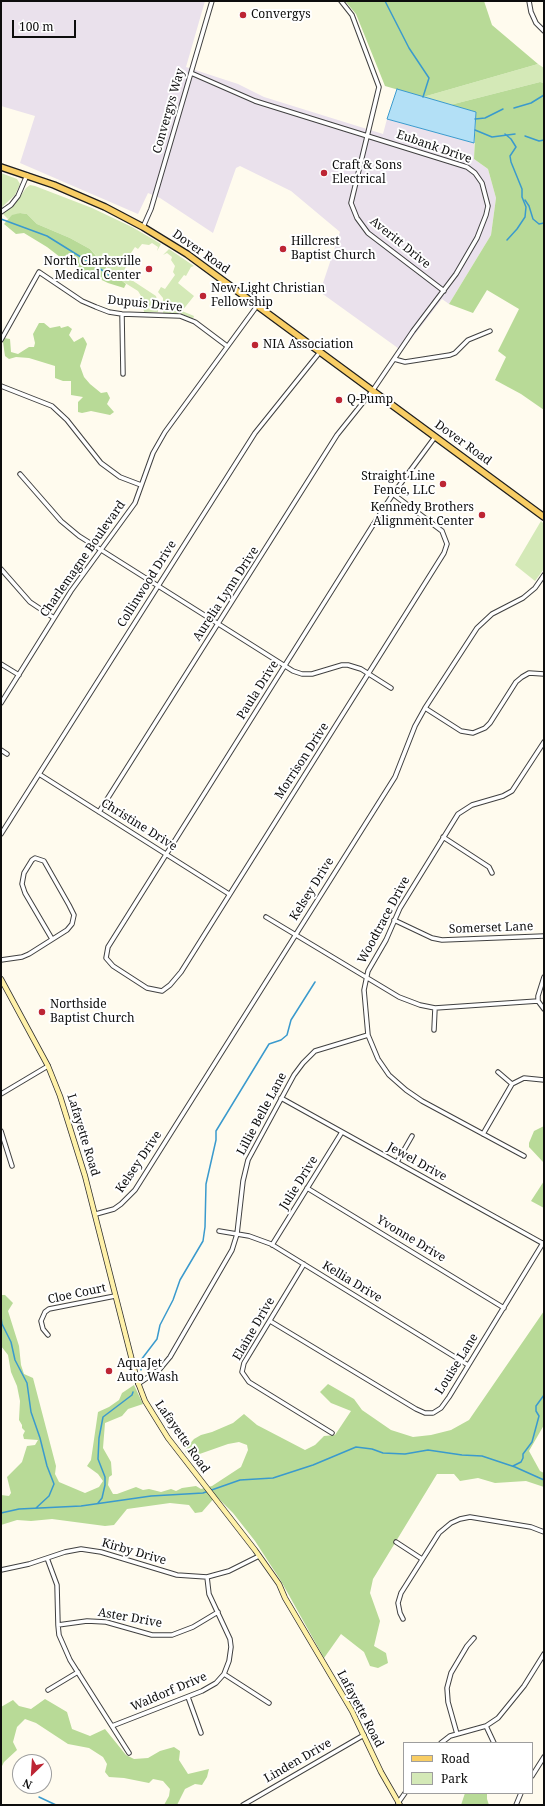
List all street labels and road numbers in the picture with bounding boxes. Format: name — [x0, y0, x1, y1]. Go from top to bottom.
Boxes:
street label: Convergys Way — [150, 67, 188, 155]
street label: Eubank Drive — [394, 127, 474, 167]
street label: Averitt Drive — [367, 214, 433, 272]
street label: Dover Road — [170, 227, 232, 277]
street label: Dupuis Drive — [107, 293, 183, 315]
street label: Dover Road — [432, 418, 494, 468]
street label: Charlemagne Boulevard — [37, 498, 129, 620]
street label: Collinwood Drive — [115, 538, 179, 630]
street label: Aurelia Lynn Drive — [190, 544, 262, 644]
street label: Paula Drive — [234, 658, 282, 722]
street label: Morrison Drive — [272, 720, 332, 802]
street label: Christine Drive — [98, 796, 180, 854]
street label: Kelsey Drive — [287, 855, 337, 923]
street label: Woodtrace Drive — [355, 874, 413, 966]
street label: Somerset Lane — [449, 919, 533, 937]
street label: Lillie Belle Lane — [234, 1070, 290, 1158]
street label: Lafayette Road — [64, 1092, 102, 1178]
street label: Kelsey Drive — [113, 1128, 165, 1196]
street label: Jewel Drive — [385, 1140, 449, 1184]
street label: Julie Drive — [277, 1153, 321, 1213]
street label: Yvonne Drive — [374, 1213, 448, 1265]
street label: Kellia Drive — [319, 1258, 385, 1306]
street label: Cloe Court — [46, 1281, 108, 1307]
street label: Elaine Drive — [230, 1295, 278, 1363]
street label: Louise Lane — [433, 1331, 481, 1397]
street label: Lafayette Road — [152, 1398, 212, 1476]
street label: Kirby Drive — [100, 1536, 168, 1568]
street label: Aster Drive — [97, 1605, 163, 1631]
street label: Lafayette Road — [334, 1668, 386, 1750]
street label: Waldorf Drive — [129, 1669, 209, 1715]
street label: Linden Drive — [262, 1736, 334, 1786]

